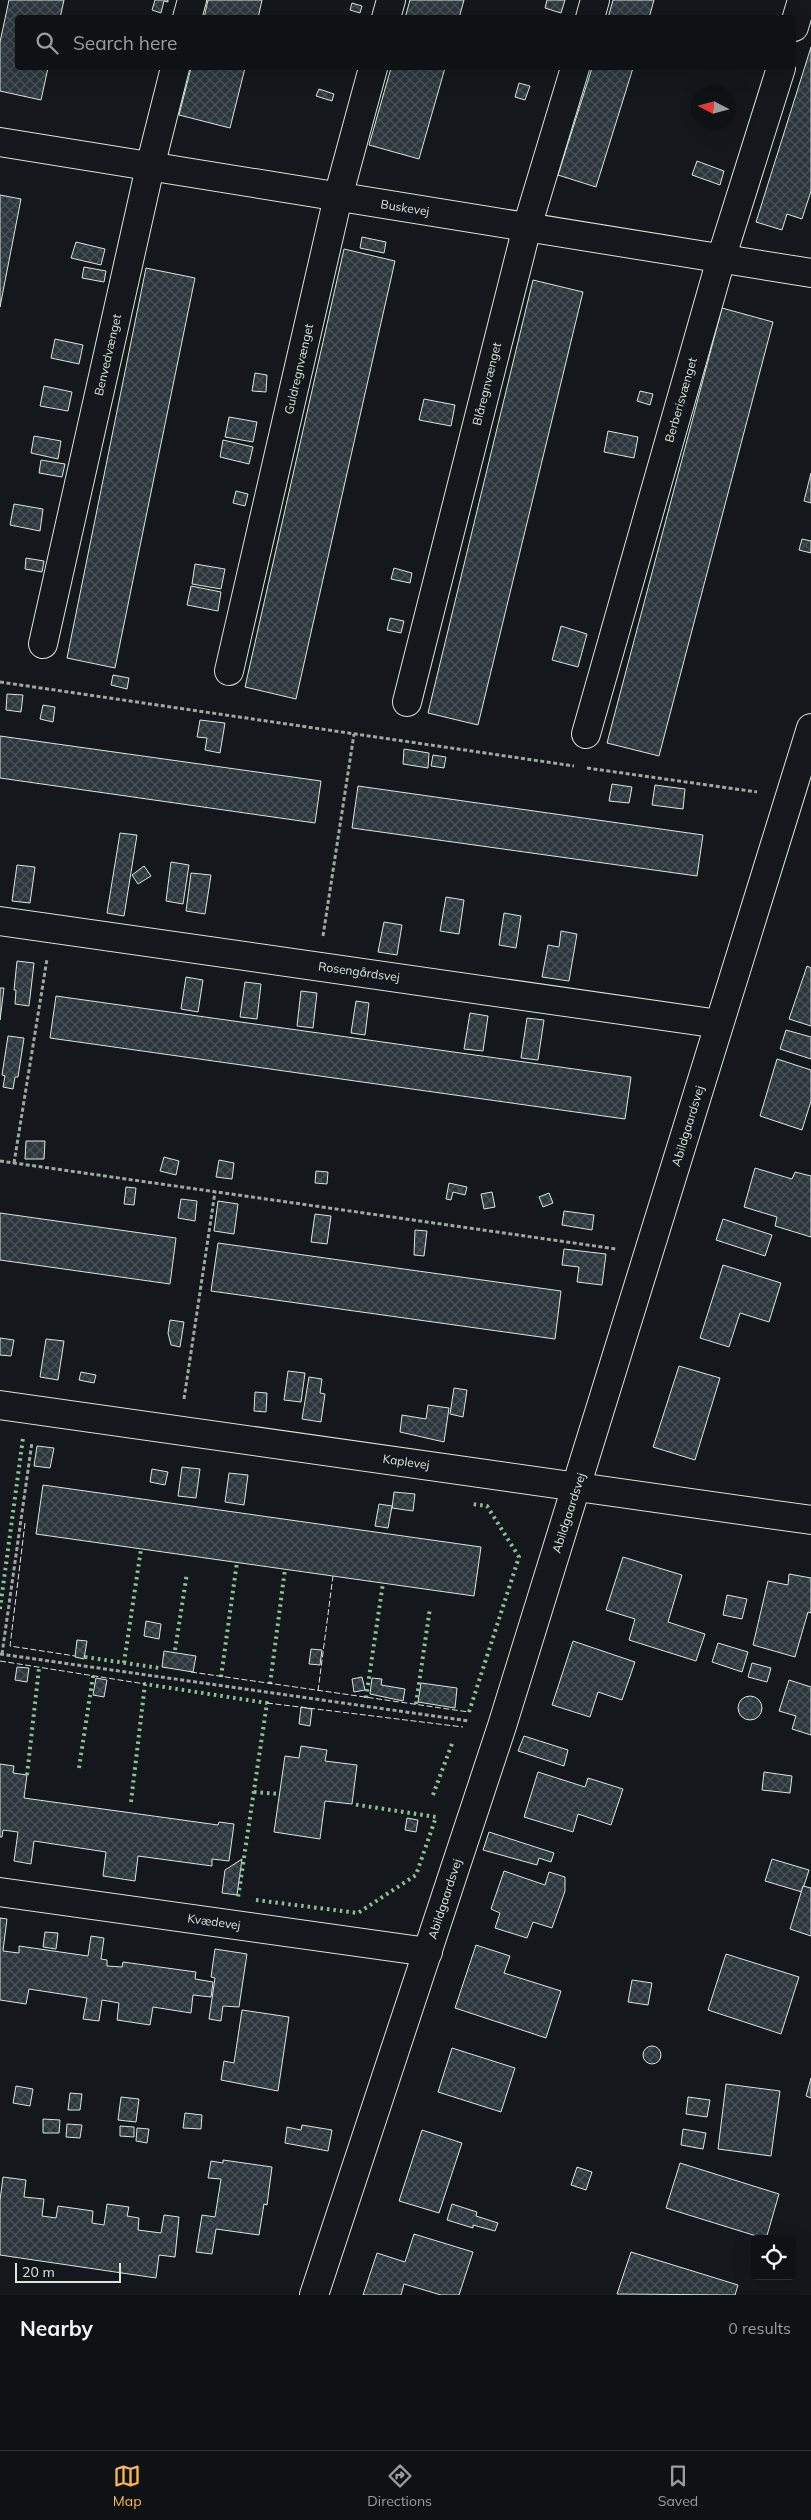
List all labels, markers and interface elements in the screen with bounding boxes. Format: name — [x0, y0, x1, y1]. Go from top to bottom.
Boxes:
search box — [15, 15, 796, 70]
icon: search — [33, 29, 61, 57]
text: Search here — [73, 31, 177, 55]
north arrow — [691, 85, 736, 130]
street label: Buskevej — [380, 196, 431, 219]
street label: Benvedvænget — [91, 313, 124, 397]
street label: Guldregnvænget — [281, 322, 316, 416]
street label: Blåregnvænget — [469, 341, 504, 427]
street label: Berberisvænget — [661, 356, 700, 444]
street label: Rosengårdsvej — [317, 958, 401, 985]
street label: Abildgaardsvej — [668, 1084, 707, 1168]
street label: Kaplevej — [382, 1451, 431, 1472]
street label: Abildgaardsvej — [548, 1471, 589, 1555]
street label: Abildgaardsvej — [424, 1857, 465, 1941]
street label: Kvædevej — [187, 1910, 242, 1933]
map controls — [751, 2235, 796, 2280]
button: locate — [751, 2235, 796, 2280]
scale bar — [15, 2260, 121, 2283]
text: 20 m — [22, 2263, 55, 2281]
text: Nearby — [20, 2315, 93, 2341]
text: 0 results — [728, 2318, 791, 2338]
tab: Map — [113, 2462, 142, 2510]
tab: Directions — [367, 2462, 432, 2510]
tab: Saved — [658, 2462, 698, 2510]

